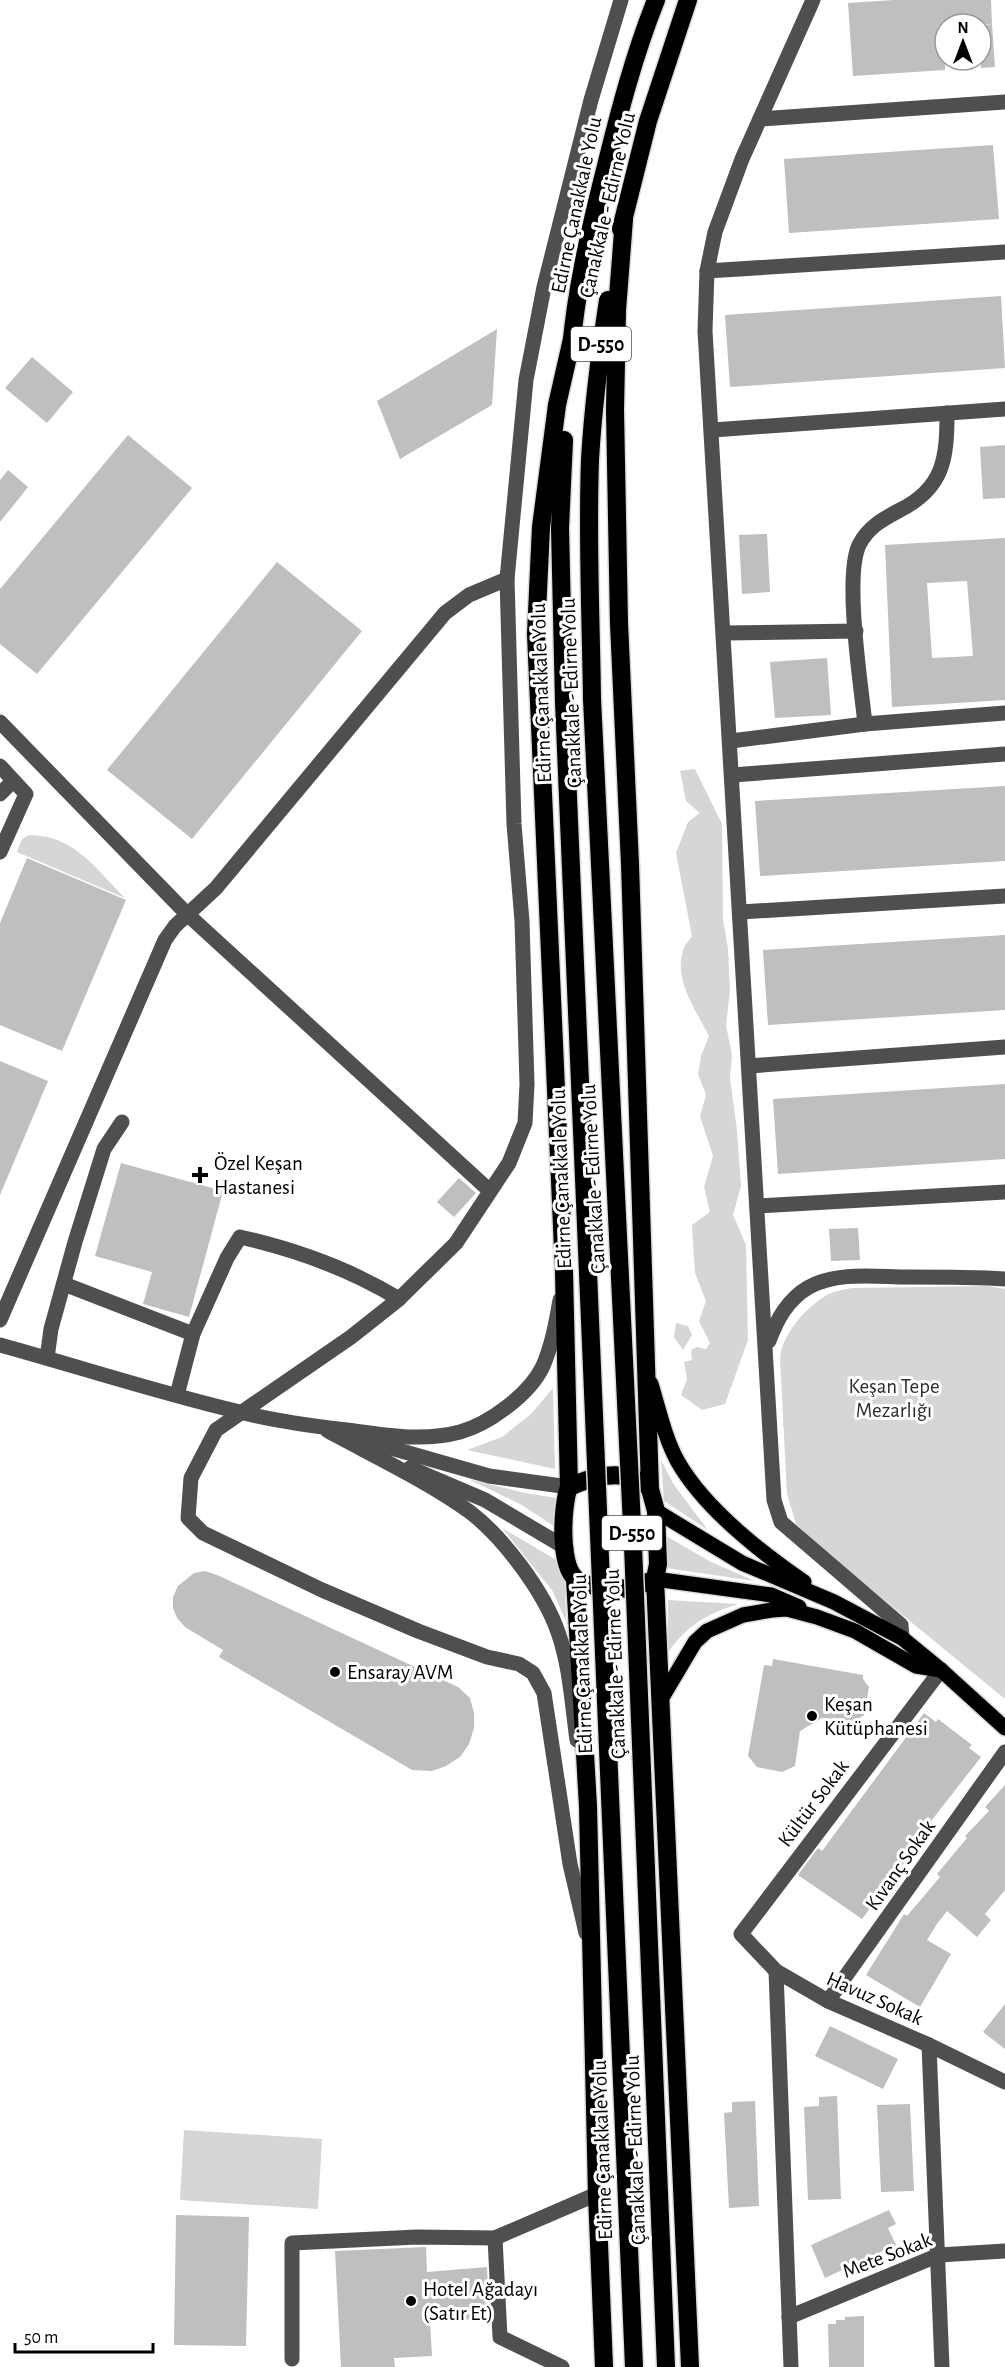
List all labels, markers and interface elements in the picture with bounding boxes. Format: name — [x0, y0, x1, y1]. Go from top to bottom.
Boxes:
north arrow — [933, 12, 993, 72]
text: N — [957, 20, 969, 36]
street label: Çanakkale - Edirne Yolu — [576, 110, 639, 300]
street label: Edirne Çanakkale Yolu — [548, 115, 606, 295]
road number: D-550 — [571, 327, 631, 361]
street label: Çanakkale - Edirne Yolu — [558, 597, 585, 788]
street label: Edirne Çanakkale Yolu — [528, 602, 555, 783]
street label: Çanakkale - Edirne Yolu — [578, 1083, 609, 1274]
street label: Edirne Çanakkale Yolu — [548, 1088, 575, 1269]
place label: Özel Keşan Hastanesi — [214, 1152, 303, 1198]
marker: Özel Keşan Hastanesi — [191, 1166, 209, 1184]
park label: Keşan Tepe Mezarlığı — [848, 1376, 940, 1421]
road number: D-550 — [602, 1516, 662, 1550]
street label: Çanakkale - Edirne Yolu — [602, 1568, 629, 1759]
street label: Edirne Çanakkale Yolu — [569, 1573, 596, 1754]
place label: Ensaray AVM — [347, 1662, 453, 1683]
marker: Ensaray AVM — [328, 1665, 342, 1679]
place label: Keşan Kütüphanesi — [824, 1694, 928, 1739]
marker: Keşan Kütüphanesi — [805, 1709, 819, 1723]
street label: Kültür Sokak — [774, 1756, 853, 1851]
street label: Kıvanç Sokak — [862, 1816, 939, 1914]
street label: Havuz Sokak — [823, 1968, 927, 2029]
street label: Çanakkale - Edirne Yolu — [622, 2054, 649, 2245]
street label: Edirne Çanakkale Yolu — [589, 2059, 616, 2240]
street label: Mete Sokak — [840, 2229, 935, 2282]
place label: Hotel Ağadayı (Satır Et) — [423, 2279, 538, 2324]
marker: Hotel Ağadayı (Satır Et) — [404, 2294, 418, 2308]
scale bar — [15, 2316, 153, 2354]
text: 50 m — [24, 2329, 58, 2347]

